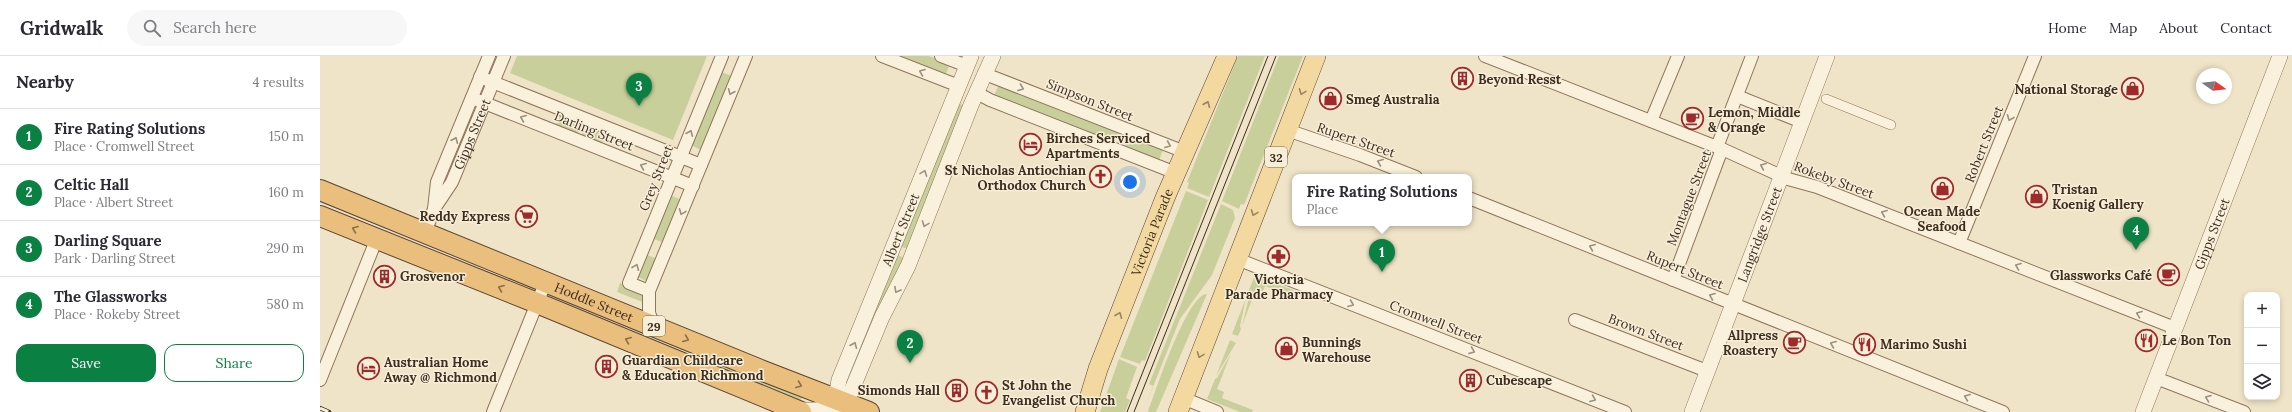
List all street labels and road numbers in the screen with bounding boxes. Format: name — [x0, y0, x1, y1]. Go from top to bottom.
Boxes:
street label: Simpson Street — [1044, 75, 1136, 125]
street label: Gipps Street — [450, 96, 494, 172]
street label: Robert Street — [1961, 103, 2007, 185]
street label: Darling Street — [552, 107, 636, 155]
street label: Rupert Street — [1315, 119, 1397, 161]
street label: Grey Street — [635, 143, 677, 213]
road number: 32 — [1265, 147, 1287, 167]
street label: Montague Street — [1663, 148, 1715, 248]
street label: Rokeby Street — [1792, 158, 1876, 202]
street label: Langridge Street — [1733, 184, 1785, 285]
street label: Victoria Parade — [1127, 186, 1177, 279]
street label: Albert Street — [877, 190, 923, 269]
street label: Gipps Street — [2190, 195, 2233, 272]
street label: Rupert Street — [1644, 247, 1726, 293]
street label: Hoddle Street — [552, 278, 636, 326]
street label: Cromwell Street — [1387, 296, 1485, 348]
street label: Brown Street — [1606, 310, 1686, 354]
road number: 29 — [643, 316, 665, 336]

